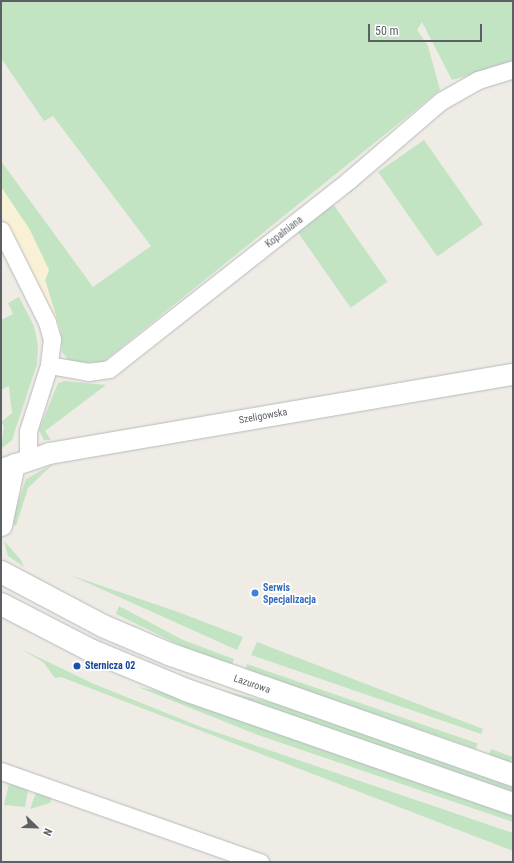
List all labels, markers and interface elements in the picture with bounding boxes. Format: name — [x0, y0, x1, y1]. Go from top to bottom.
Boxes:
scale bar — [370, 16, 484, 42]
text: 50 m — [375, 24, 399, 38]
street label: Kopalniana — [263, 214, 305, 250]
street label: Szeligowska — [238, 406, 288, 426]
place label: Serwis Specjalizacja — [263, 581, 316, 604]
marker: Serwis Specjalizacja — [250, 588, 260, 598]
place label: Sternicza 02 — [85, 660, 135, 672]
marker: Sternicza 02 — [72, 661, 82, 671]
street label: Lazurowa — [232, 672, 272, 696]
north arrow — [16, 807, 56, 847]
text: N — [40, 826, 55, 838]

